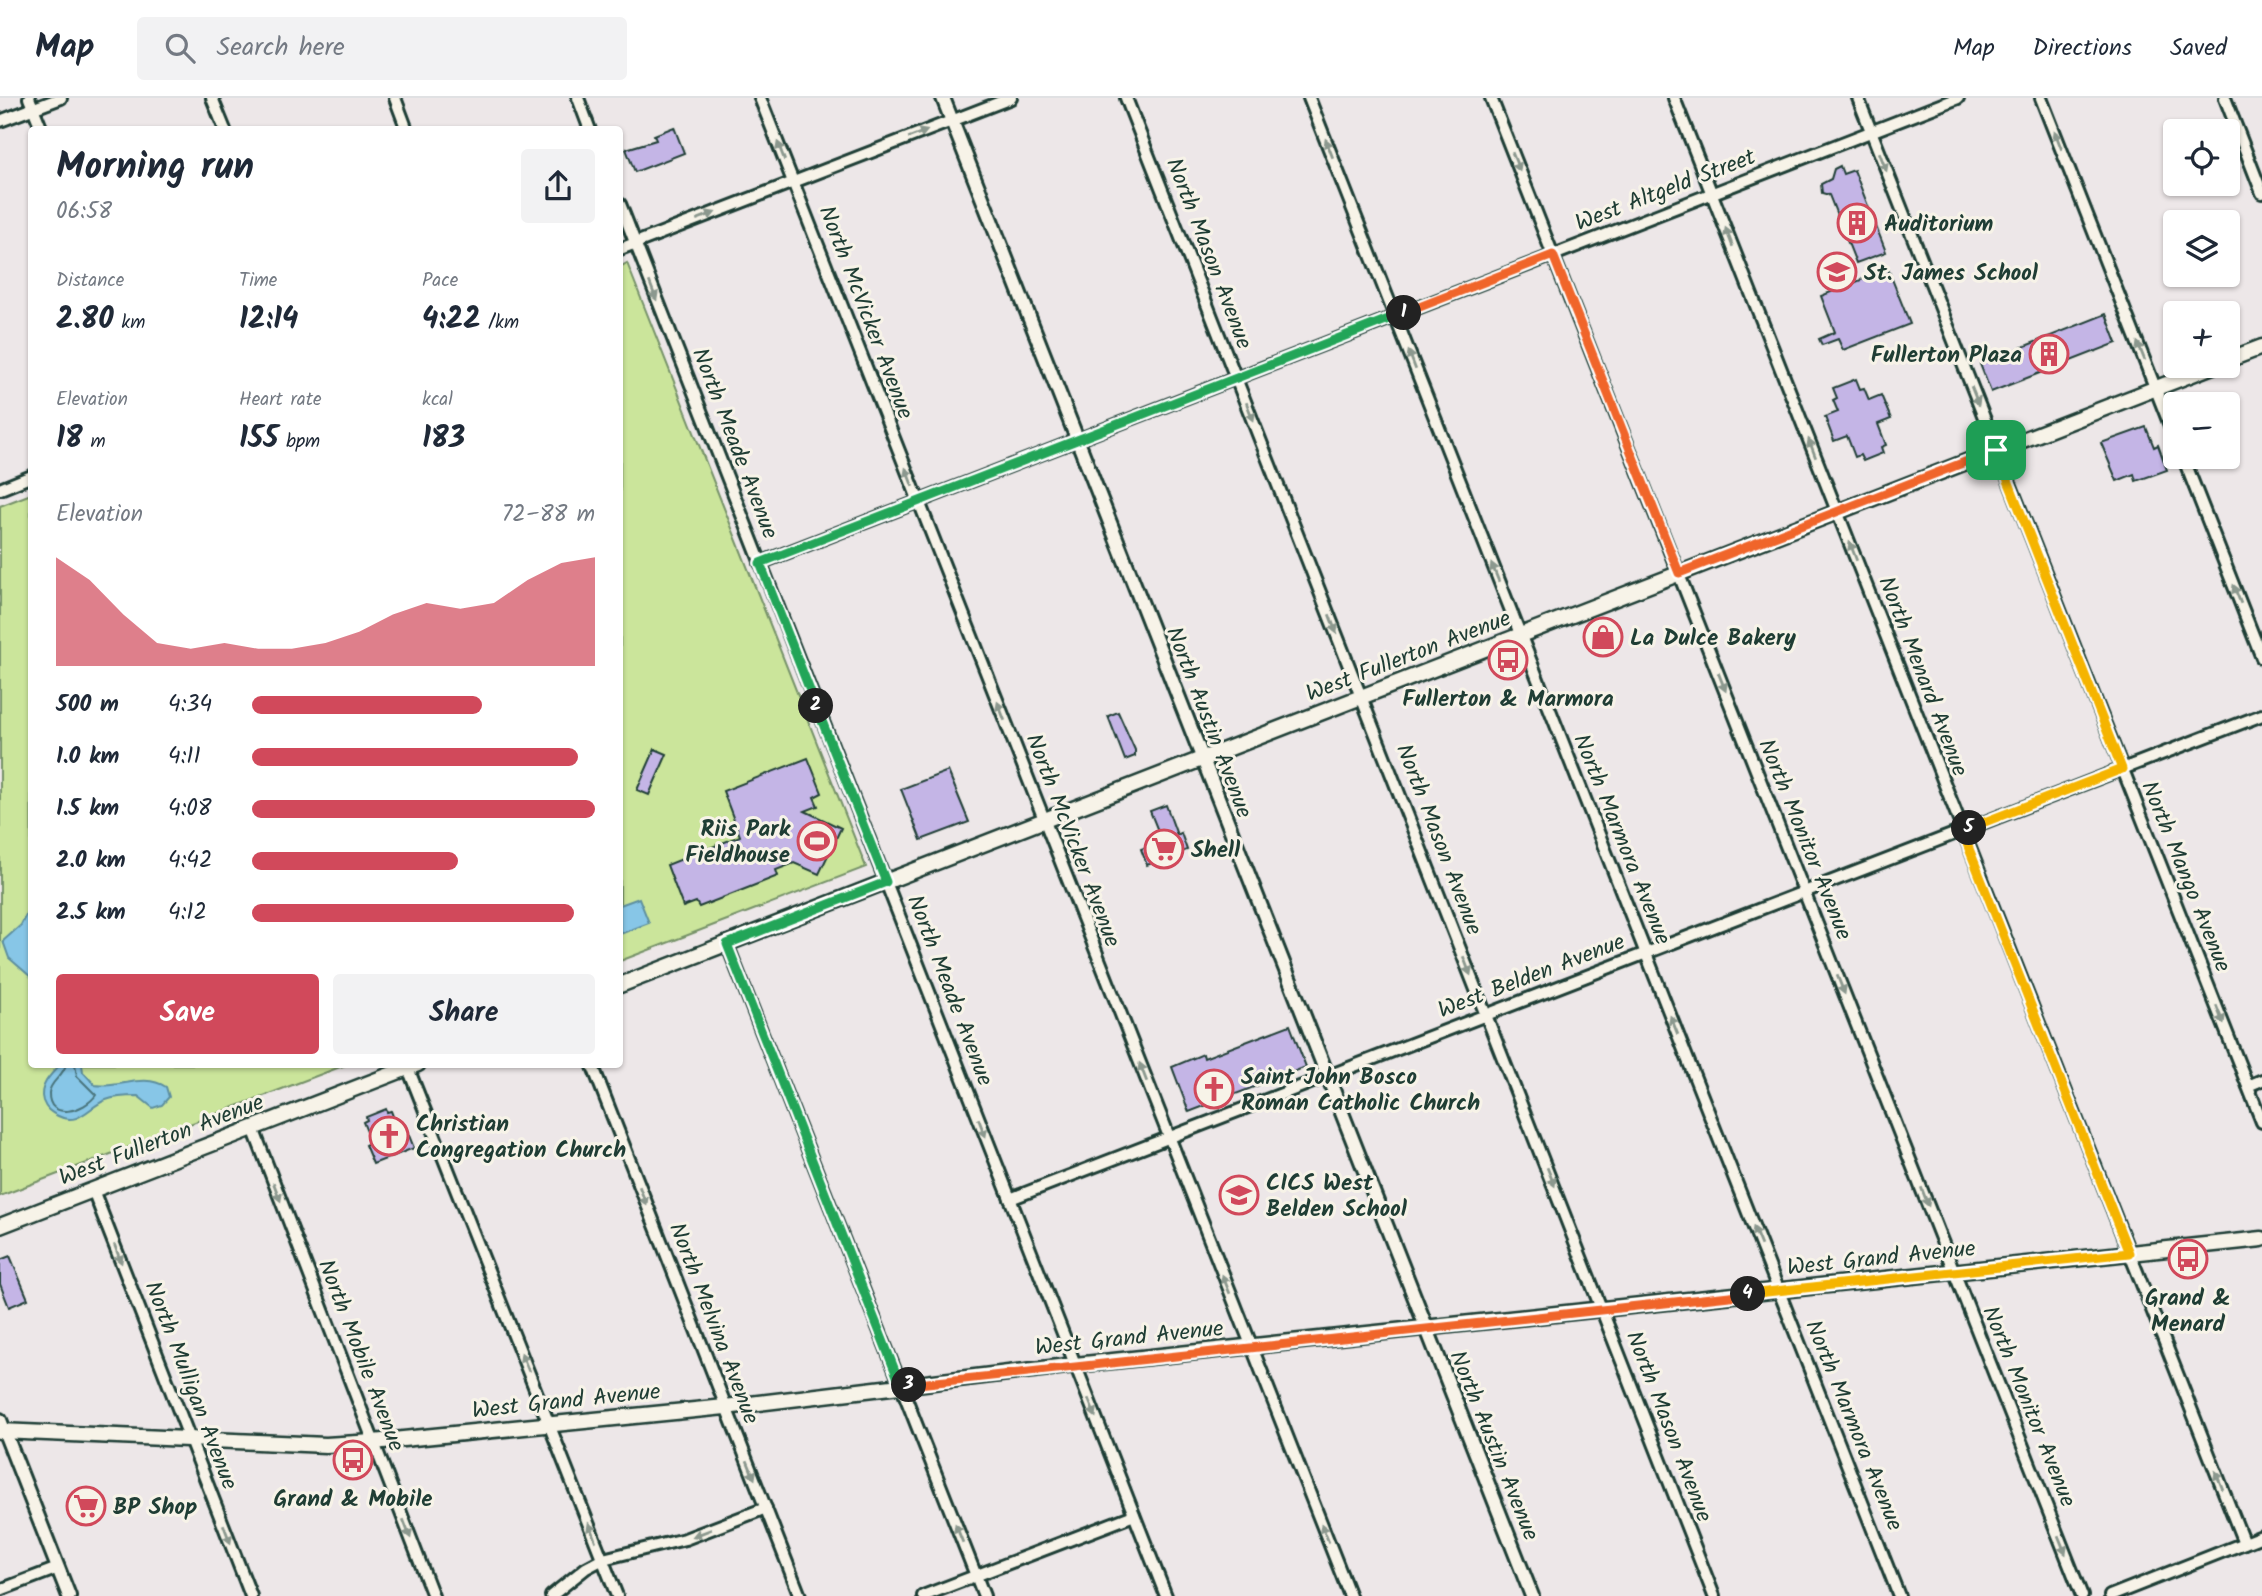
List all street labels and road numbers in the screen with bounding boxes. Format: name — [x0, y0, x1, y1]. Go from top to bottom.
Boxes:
street label: West Altgeld Street — [1570, 139, 1762, 242]
street label: North Mason Avenue — [1155, 153, 1261, 355]
street label: North McVicker Avenue — [808, 201, 922, 425]
street label: North Meade Avenue — [681, 343, 787, 545]
street label: North Menard Avenue — [1867, 571, 1977, 782]
street label: West Fullerton Avenue — [1301, 601, 1517, 713]
street label: North Austin Avenue — [1155, 622, 1261, 824]
street label: North McVicker Avenue — [1015, 729, 1129, 953]
street label: North Marmora Avenue — [1562, 729, 1680, 951]
street label: North Monitor Avenue — [1747, 734, 1861, 946]
street label: North Mason Avenue — [1385, 739, 1491, 941]
street label: North Mango Avenue — [2130, 776, 2240, 978]
street label: North Meade Avenue — [896, 890, 1002, 1092]
street label: West Belden Avenue — [1433, 925, 1631, 1029]
street label: West Fullerton Avenue — [54, 1085, 270, 1197]
street label: North Melvina Avenue — [658, 1218, 768, 1430]
street label: West Grand Avenue — [1785, 1231, 1977, 1287]
street label: North Mobile Avenue — [307, 1254, 413, 1457]
street label: North Mulligan Avenue — [134, 1276, 247, 1495]
street label: North Monitor Avenue — [1971, 1301, 2085, 1513]
street label: West Grand Avenue — [1033, 1311, 1225, 1367]
street label: North Marmora Avenue — [1794, 1315, 1912, 1537]
street label: North Mason Avenue — [1615, 1326, 1721, 1528]
street label: North Austin Avenue — [1439, 1345, 1548, 1546]
street label: West Grand Avenue — [470, 1374, 662, 1430]

